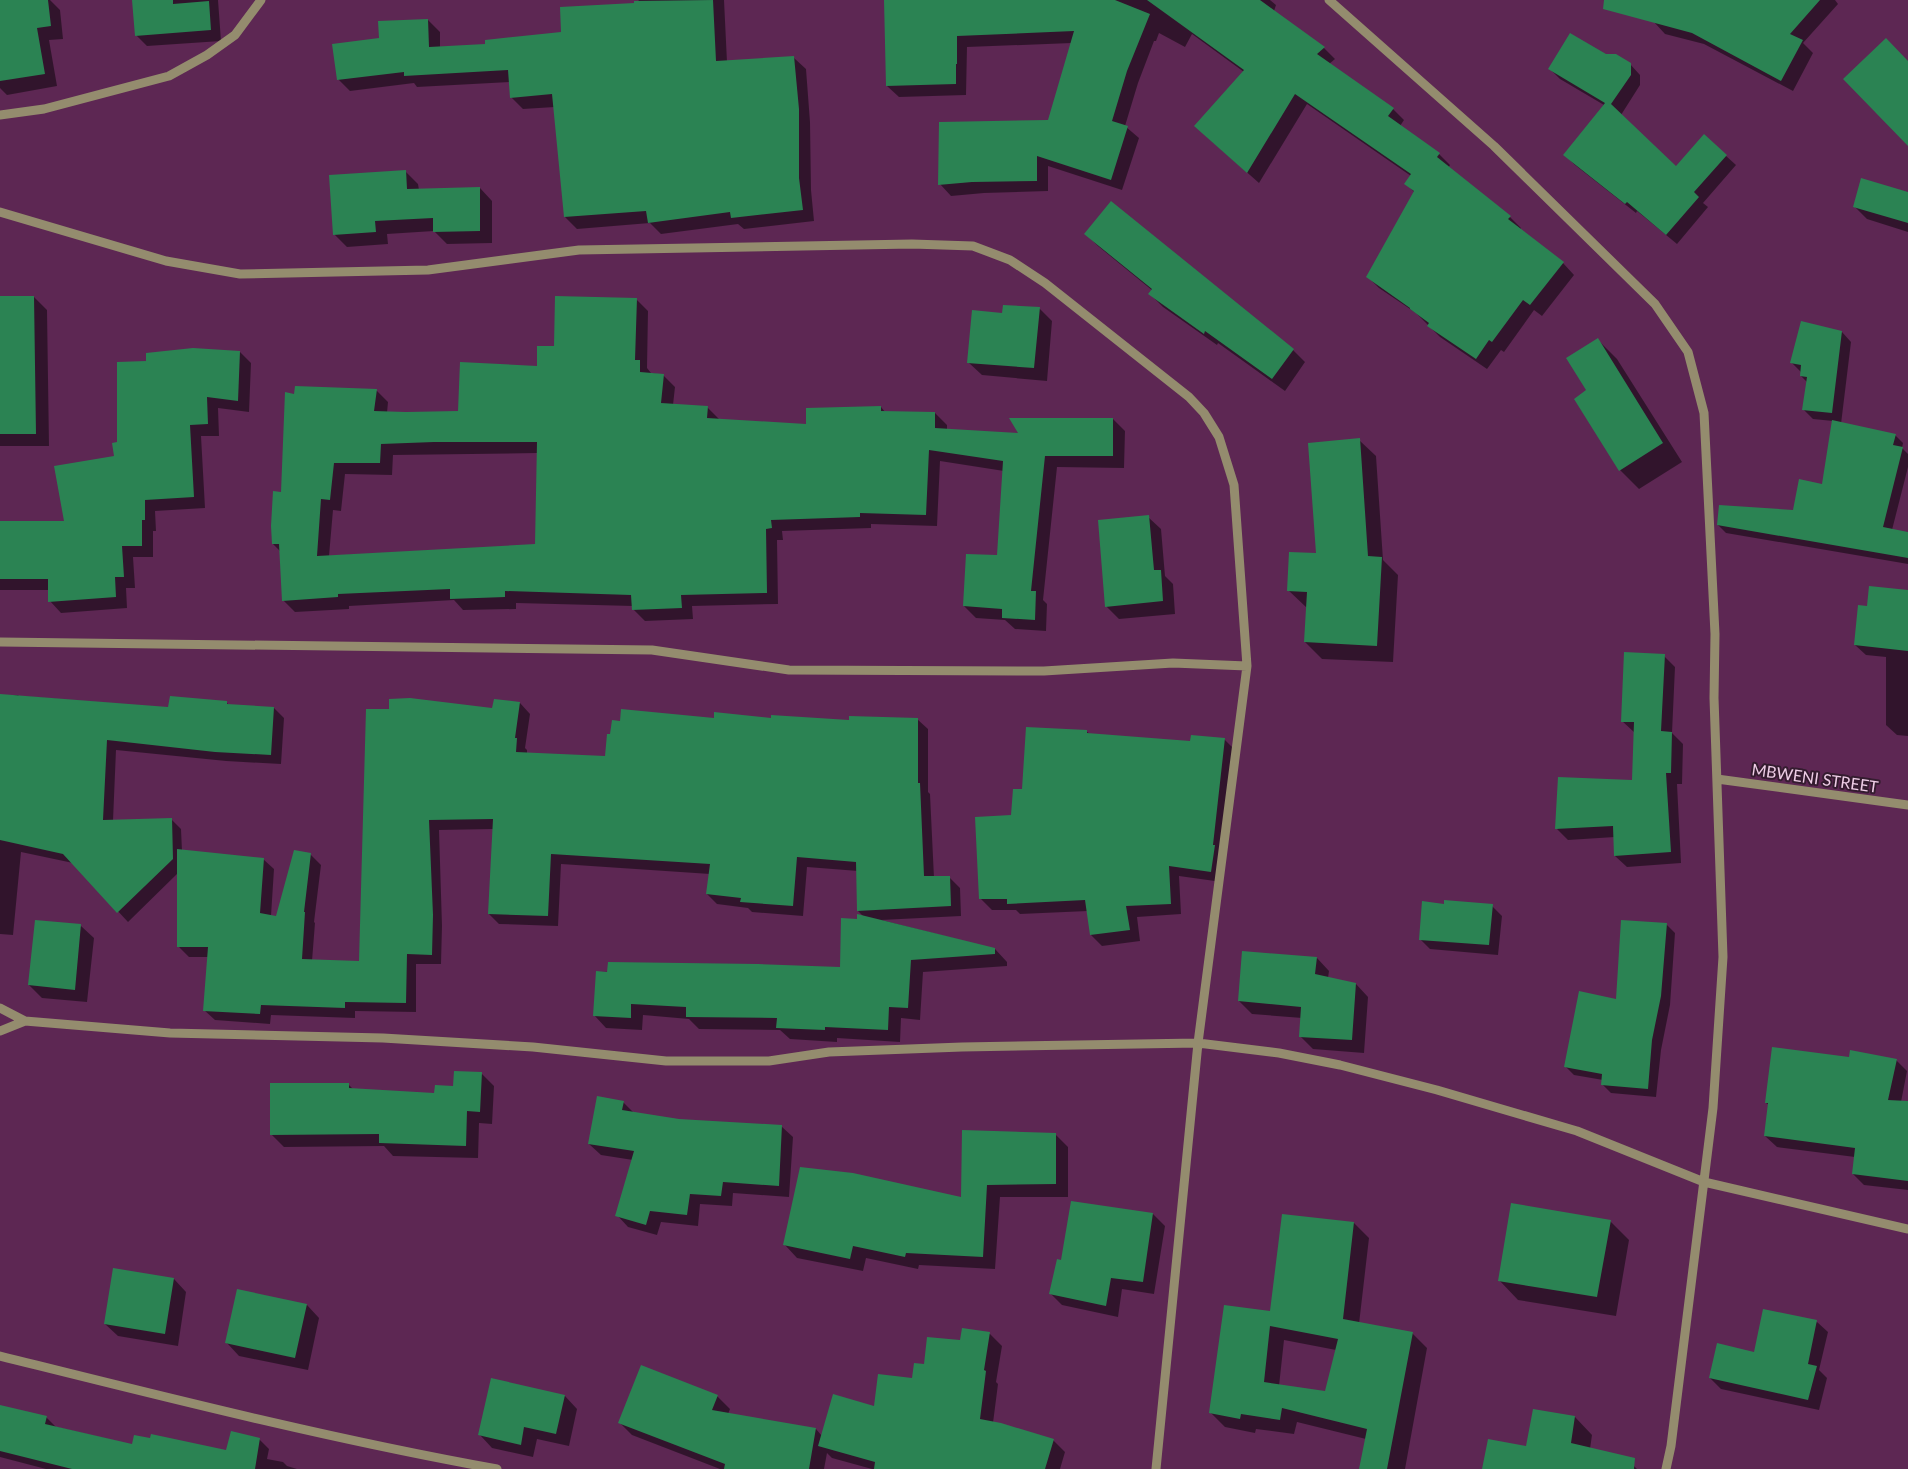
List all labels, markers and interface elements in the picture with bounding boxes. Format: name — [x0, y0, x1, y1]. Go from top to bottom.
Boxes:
street label: MBWENI STREET — [1750, 759, 1880, 796]

